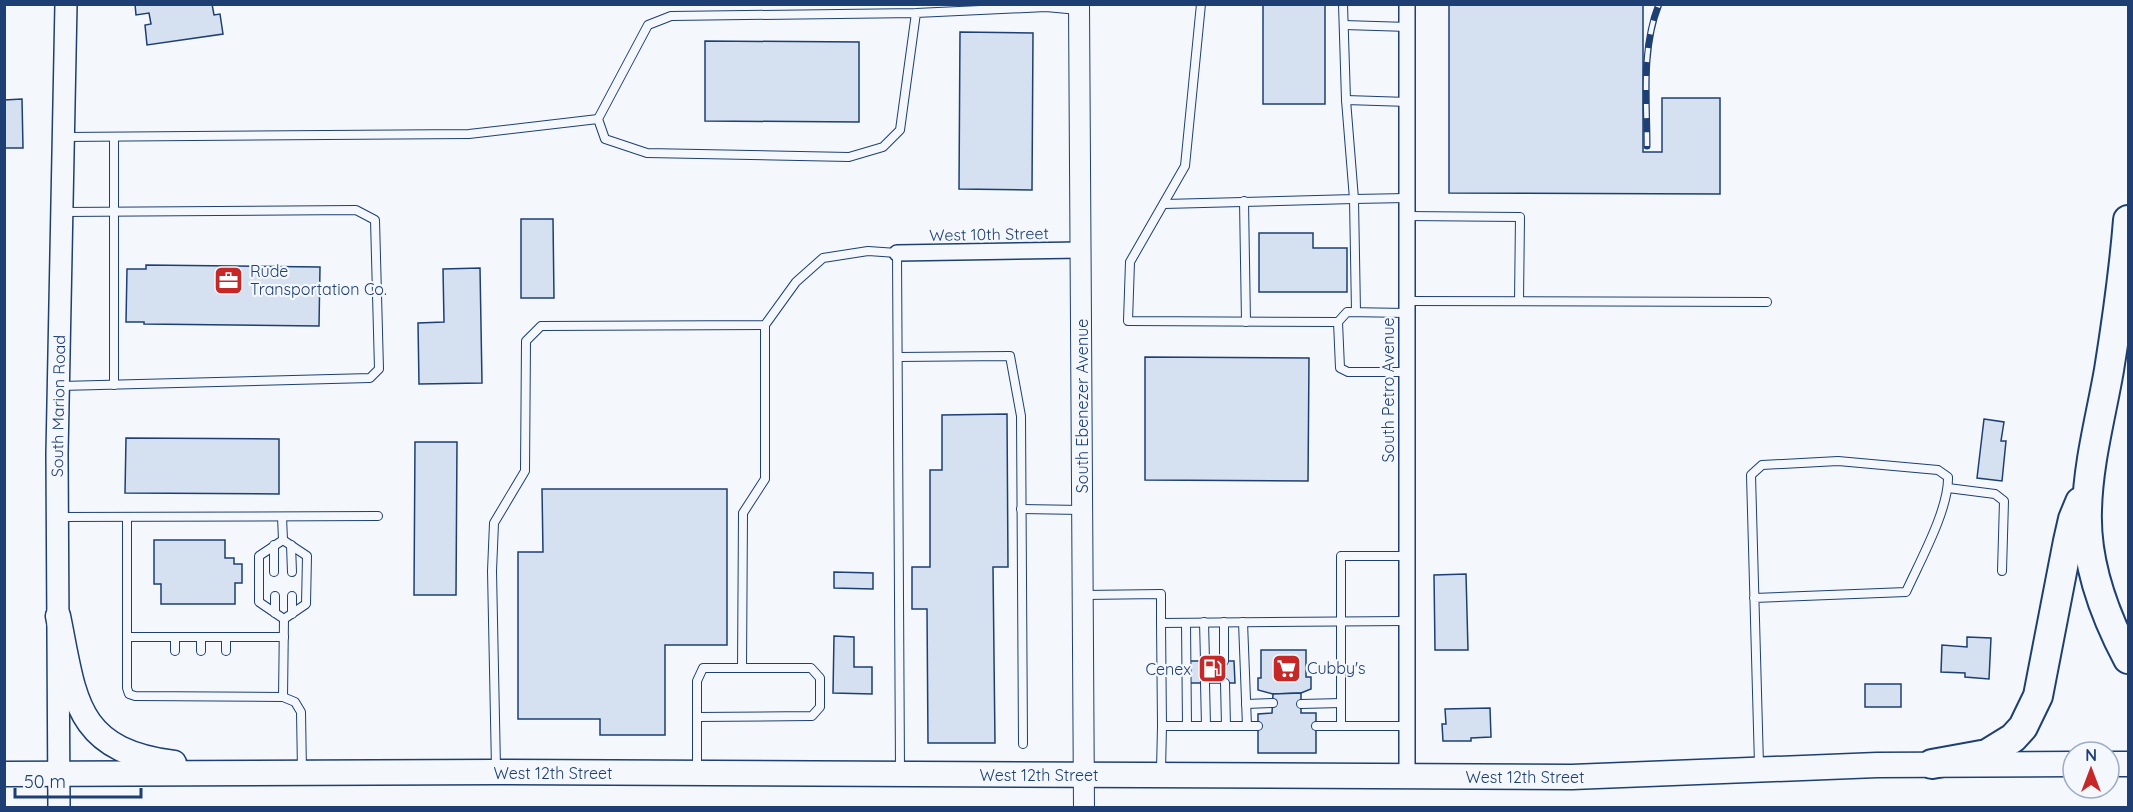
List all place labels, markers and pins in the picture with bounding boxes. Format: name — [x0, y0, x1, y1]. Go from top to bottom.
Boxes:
place label: Rude Transportation Co. — [250, 261, 387, 299]
office icon: Rude Transportation Co. — [213, 264, 245, 296]
supermarket icon: Cubby's — [1270, 652, 1302, 684]
fuel station icon: Cenex — [1196, 653, 1228, 685]
place label: Cubby's — [1307, 658, 1366, 678]
place label: Cenex — [1146, 659, 1191, 679]

